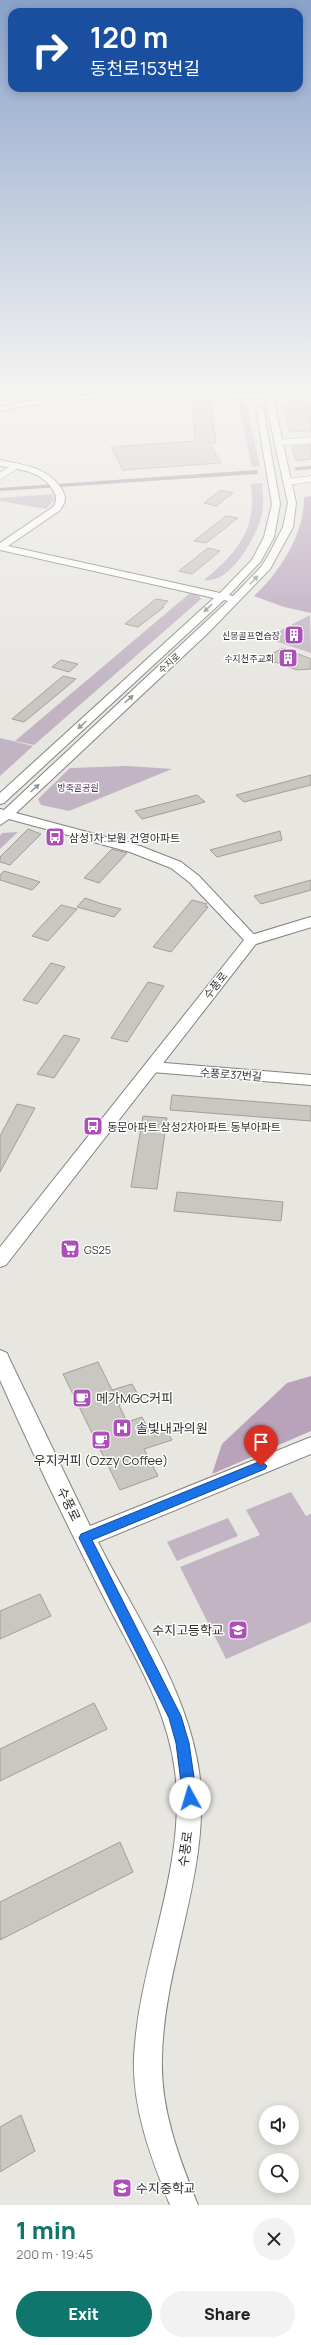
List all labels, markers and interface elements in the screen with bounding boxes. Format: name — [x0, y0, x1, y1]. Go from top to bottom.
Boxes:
text: 120 m — [90, 18, 168, 56]
icon: right — [24, 24, 76, 76]
text: 동천로153번길 — [90, 56, 200, 80]
one-way arrow — [249, 575, 259, 585]
one-way arrow — [203, 604, 213, 613]
building icon: 신봉골프연습장 — [283, 624, 305, 646]
place label: 신봉골프연습장 — [222, 629, 280, 642]
building icon: 수지천주교회 — [277, 647, 299, 669]
street label: 수지로 — [155, 650, 183, 676]
place label: 수지천주교회 — [224, 652, 274, 665]
one-way arrow — [124, 694, 135, 703]
one-way arrow — [77, 721, 87, 730]
park label: 방죽골공원 — [57, 781, 99, 794]
one-way arrow — [30, 784, 41, 793]
bus stop icon: 삼성1차.보원.건영아파트 — [44, 826, 66, 848]
place label: 삼성1차.보원.건영아파트 — [69, 830, 180, 845]
street label: 수풍로 — [200, 968, 230, 1002]
street label: 수풍로37번길 — [199, 1064, 263, 1084]
bus stop icon: 동문아파트.삼성2차아파트.동부아파트 — [82, 1115, 104, 1137]
place label: 동문아파트.삼성2차아파트.동부아파트 — [107, 1119, 281, 1134]
supermarket icon: GS25 — [59, 1238, 81, 1260]
place label: GS25 — [84, 1242, 111, 1257]
cafe icon: 메가MGC커피 — [71, 1387, 93, 1409]
place label: 메가MGC커피 — [96, 1389, 173, 1407]
hospital icon: 솔빛내과의원 — [111, 1417, 133, 1439]
place label: 솔빛내과의원 — [136, 1419, 208, 1437]
pin — [244, 1425, 278, 1466]
cafe icon: 우지커피 (Ozzy Coffee) — [90, 1429, 112, 1451]
icon: arrive — [250, 1431, 272, 1453]
place label: 우지커피 (Ozzy Coffee) — [34, 1451, 168, 1469]
street label: 수풍로 — [53, 1484, 85, 1524]
school or university icon: 수지고등학교 — [227, 1619, 249, 1641]
place label: 수지고등학교 — [152, 1621, 224, 1639]
position arrow — [169, 1777, 211, 1819]
street label: 수풍로 — [174, 1830, 196, 1868]
map controls — [259, 2105, 299, 2193]
button: sound — [259, 2105, 299, 2145]
button: search — [259, 2153, 299, 2193]
school or university icon: 수지중학교 — [111, 2177, 133, 2199]
place label: 수지중학교 — [136, 2179, 196, 2197]
text: 1 min — [16, 2213, 76, 2246]
button: close — [253, 2218, 295, 2260]
text: 200 m · 19:45 — [16, 2245, 93, 2263]
button: Exit — [16, 2291, 152, 2337]
button: Share — [160, 2291, 295, 2337]

